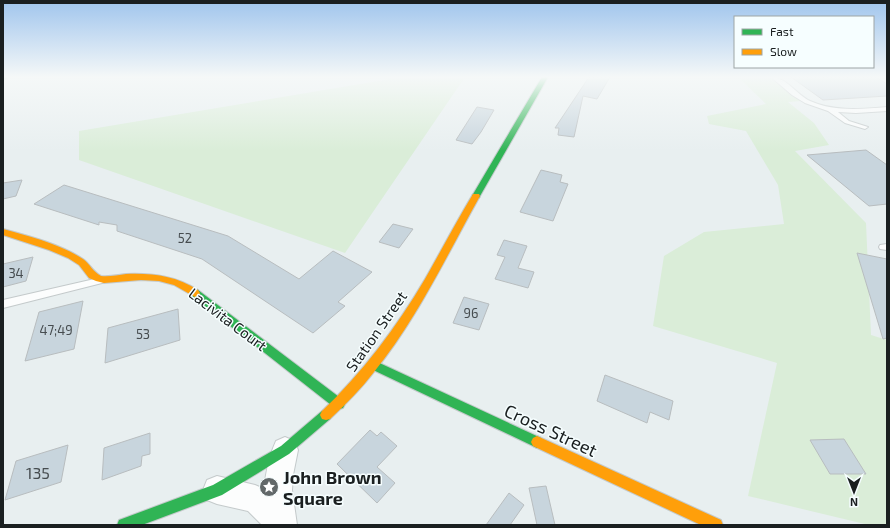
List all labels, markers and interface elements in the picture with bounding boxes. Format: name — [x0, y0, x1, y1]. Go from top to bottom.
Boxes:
legend — [734, 16, 874, 68]
text: Fast — [770, 24, 794, 38]
text: Slow — [770, 44, 797, 58]
house number: 52 — [178, 230, 192, 246]
house number: 34 — [8, 265, 24, 281]
street label: Lacivita Court — [185, 284, 271, 354]
street label: Station Street — [342, 287, 410, 375]
house number: 96 — [464, 305, 478, 321]
house number: 47;49 — [39, 322, 73, 338]
house number: 53 — [136, 326, 150, 342]
street label: Cross Street — [501, 399, 601, 461]
house number: 135 — [26, 463, 50, 482]
place label: John Brown Square — [283, 466, 382, 509]
north arrow — [834, 472, 874, 512]
place icon: John Brown Square — [258, 476, 280, 498]
text: N — [850, 496, 858, 509]

